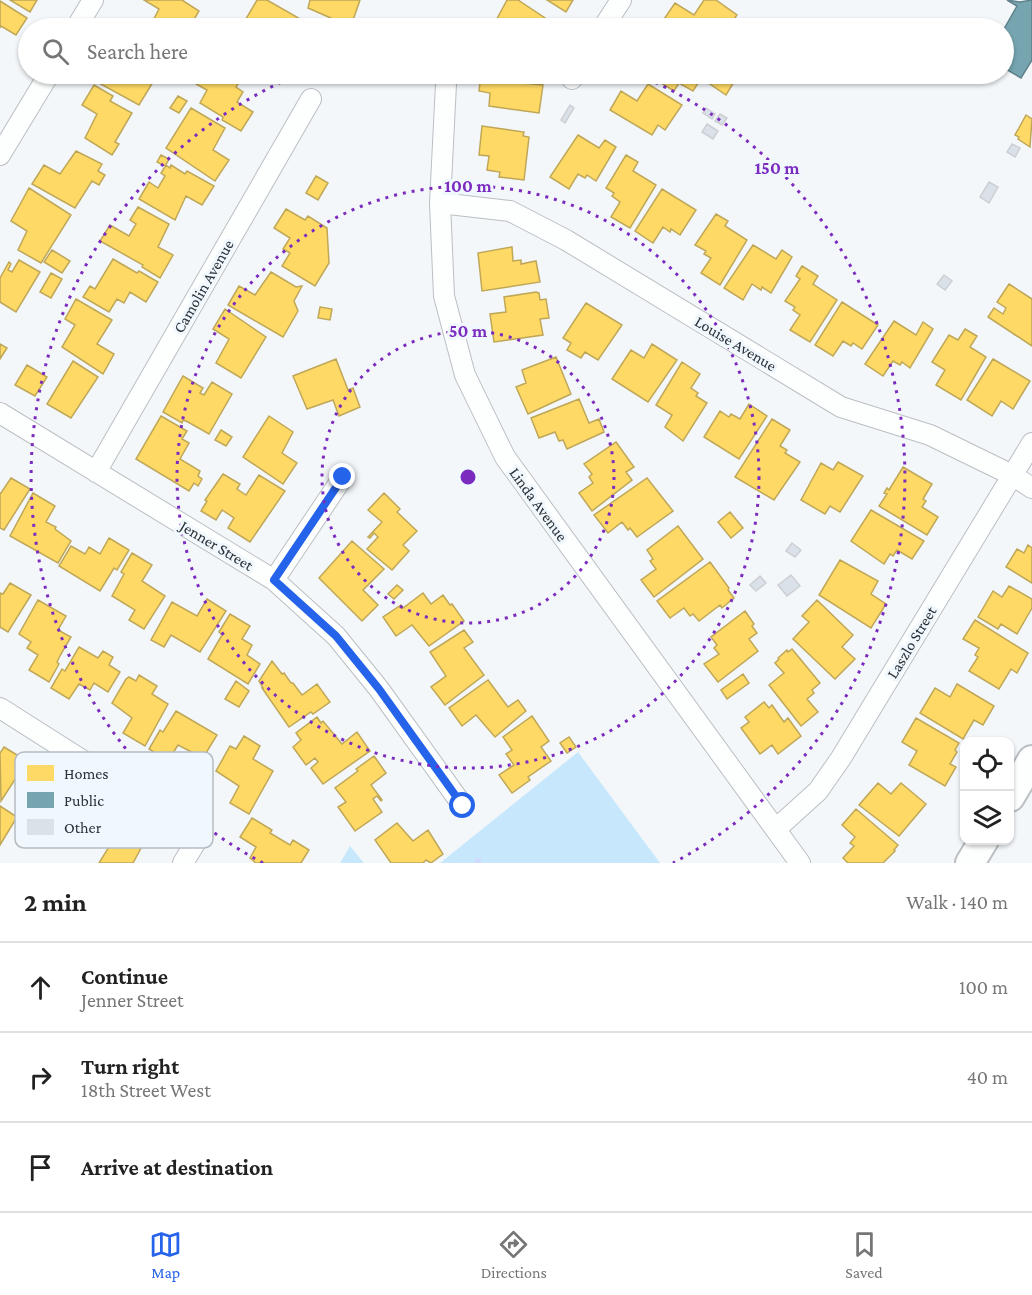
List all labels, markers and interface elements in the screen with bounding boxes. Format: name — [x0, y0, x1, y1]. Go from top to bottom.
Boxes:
search box — [18, 18, 1014, 84]
icon: search — [39, 35, 72, 68]
text: Search here — [87, 39, 188, 64]
text: 150 m — [754, 158, 800, 178]
text: 100 m — [444, 176, 492, 196]
street label: Camolin Avenue — [170, 237, 237, 336]
street label: Louise Avenue — [692, 312, 780, 374]
text: 50 m — [449, 321, 488, 341]
route end — [329, 463, 355, 489]
street label: Linda Avenue — [506, 464, 571, 544]
centre of rings — [458, 467, 478, 487]
street label: Jenner Street — [175, 516, 257, 575]
street label: Laszlo Street — [883, 603, 940, 681]
map controls — [960, 737, 1014, 845]
button: locate — [960, 737, 1014, 791]
legend — [15, 752, 213, 848]
text: Homes — [64, 765, 109, 782]
button: layers — [960, 791, 1014, 845]
text: Public — [64, 792, 104, 809]
route start — [449, 792, 475, 818]
text: Other — [64, 819, 102, 836]
text: 2 min — [24, 888, 87, 917]
text: Walk · 140 m — [906, 891, 1008, 913]
text: Continue — [81, 964, 168, 989]
icon: ahead — [24, 971, 57, 1004]
text: 100 m — [959, 976, 1008, 998]
text: Jenner Street — [81, 989, 184, 1011]
text: Turn right — [81, 1054, 179, 1079]
icon: right — [24, 1061, 57, 1094]
text: 40 m — [967, 1066, 1008, 1088]
text: 18th Street West — [81, 1079, 211, 1101]
icon: arrive — [24, 1151, 57, 1184]
text: Arrive at destination — [81, 1155, 273, 1180]
tab: Map — [149, 1228, 182, 1281]
tab: Directions — [481, 1228, 547, 1281]
tab: Saved — [845, 1228, 883, 1281]

